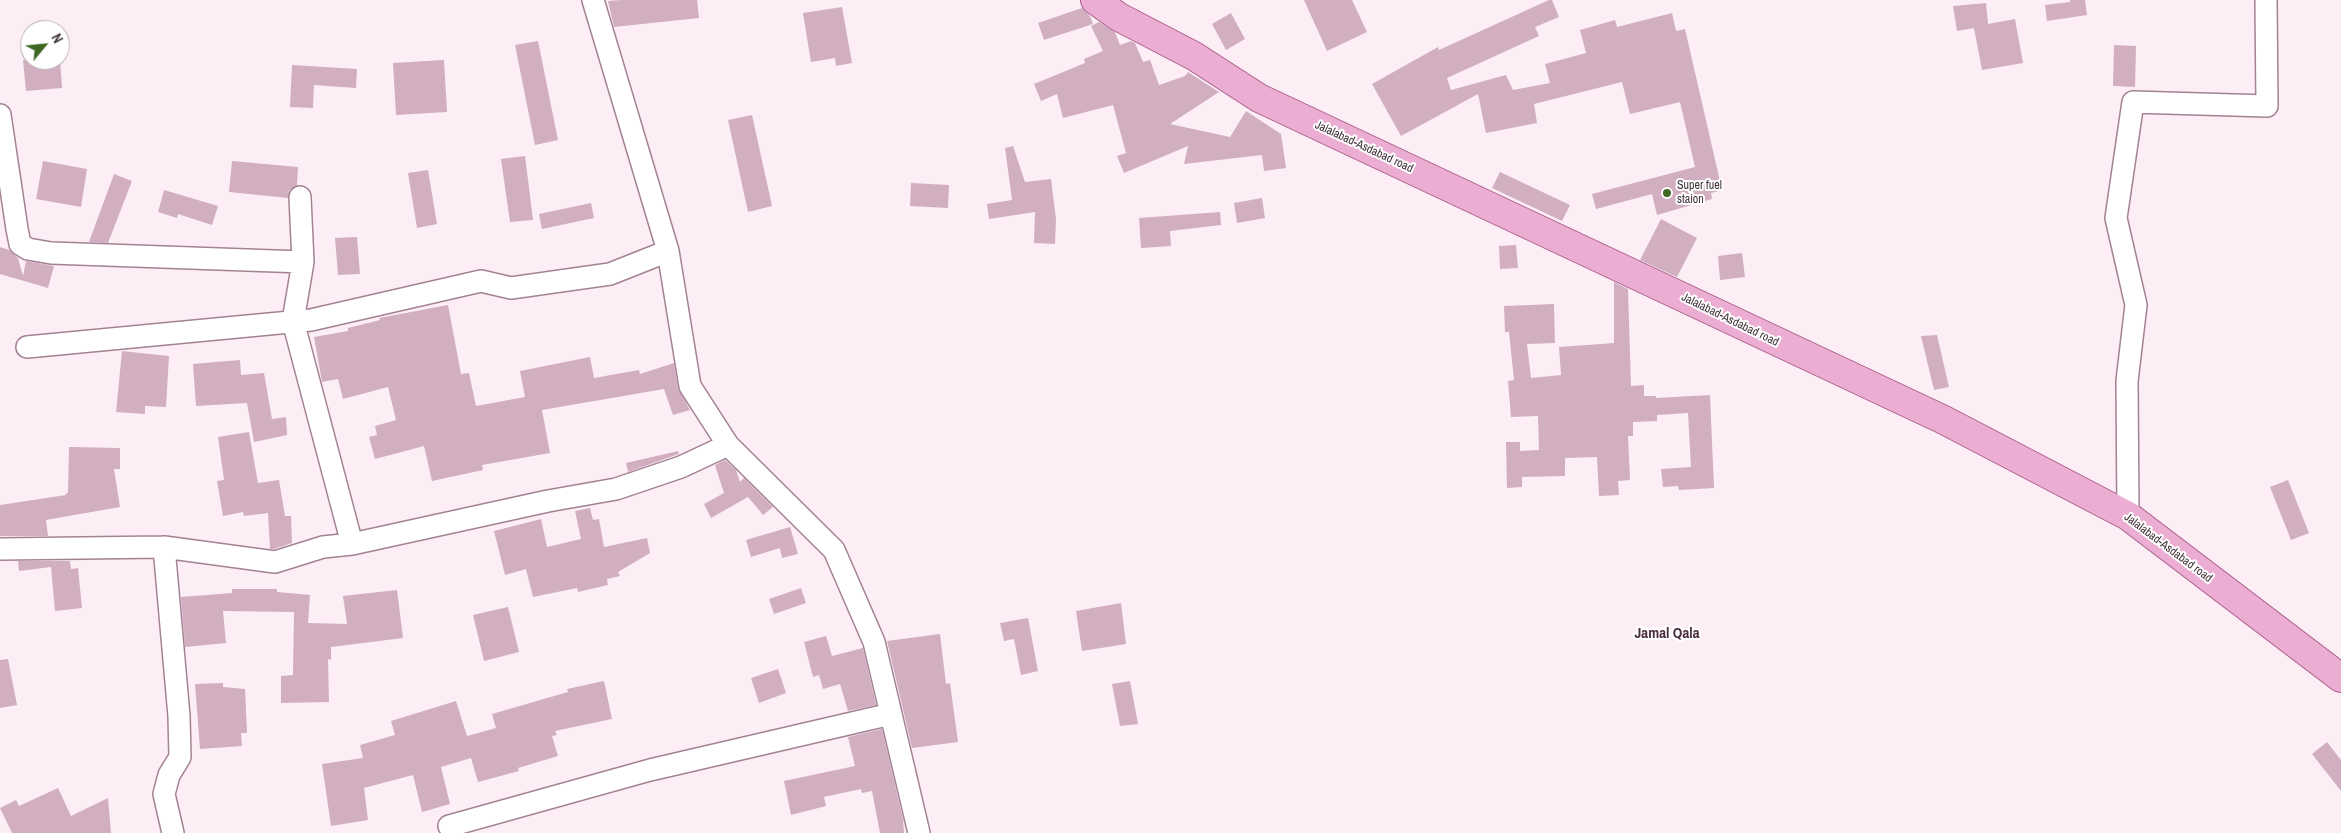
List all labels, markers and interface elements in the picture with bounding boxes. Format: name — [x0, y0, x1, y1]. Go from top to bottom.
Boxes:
north arrow — [20, 20, 70, 70]
text: N — [47, 31, 67, 46]
street label: Jalalabad-Asdabad road — [1313, 118, 1415, 176]
place label: Super fuel staion — [1677, 179, 1722, 207]
marker: Super fuel staion — [1661, 187, 1673, 199]
street label: Jalalabad-Asdabad road — [1679, 290, 1781, 350]
street label: Jalalabad-Asdabad road — [2121, 510, 2215, 586]
district label: Jamal Qala — [1635, 625, 1699, 643]

